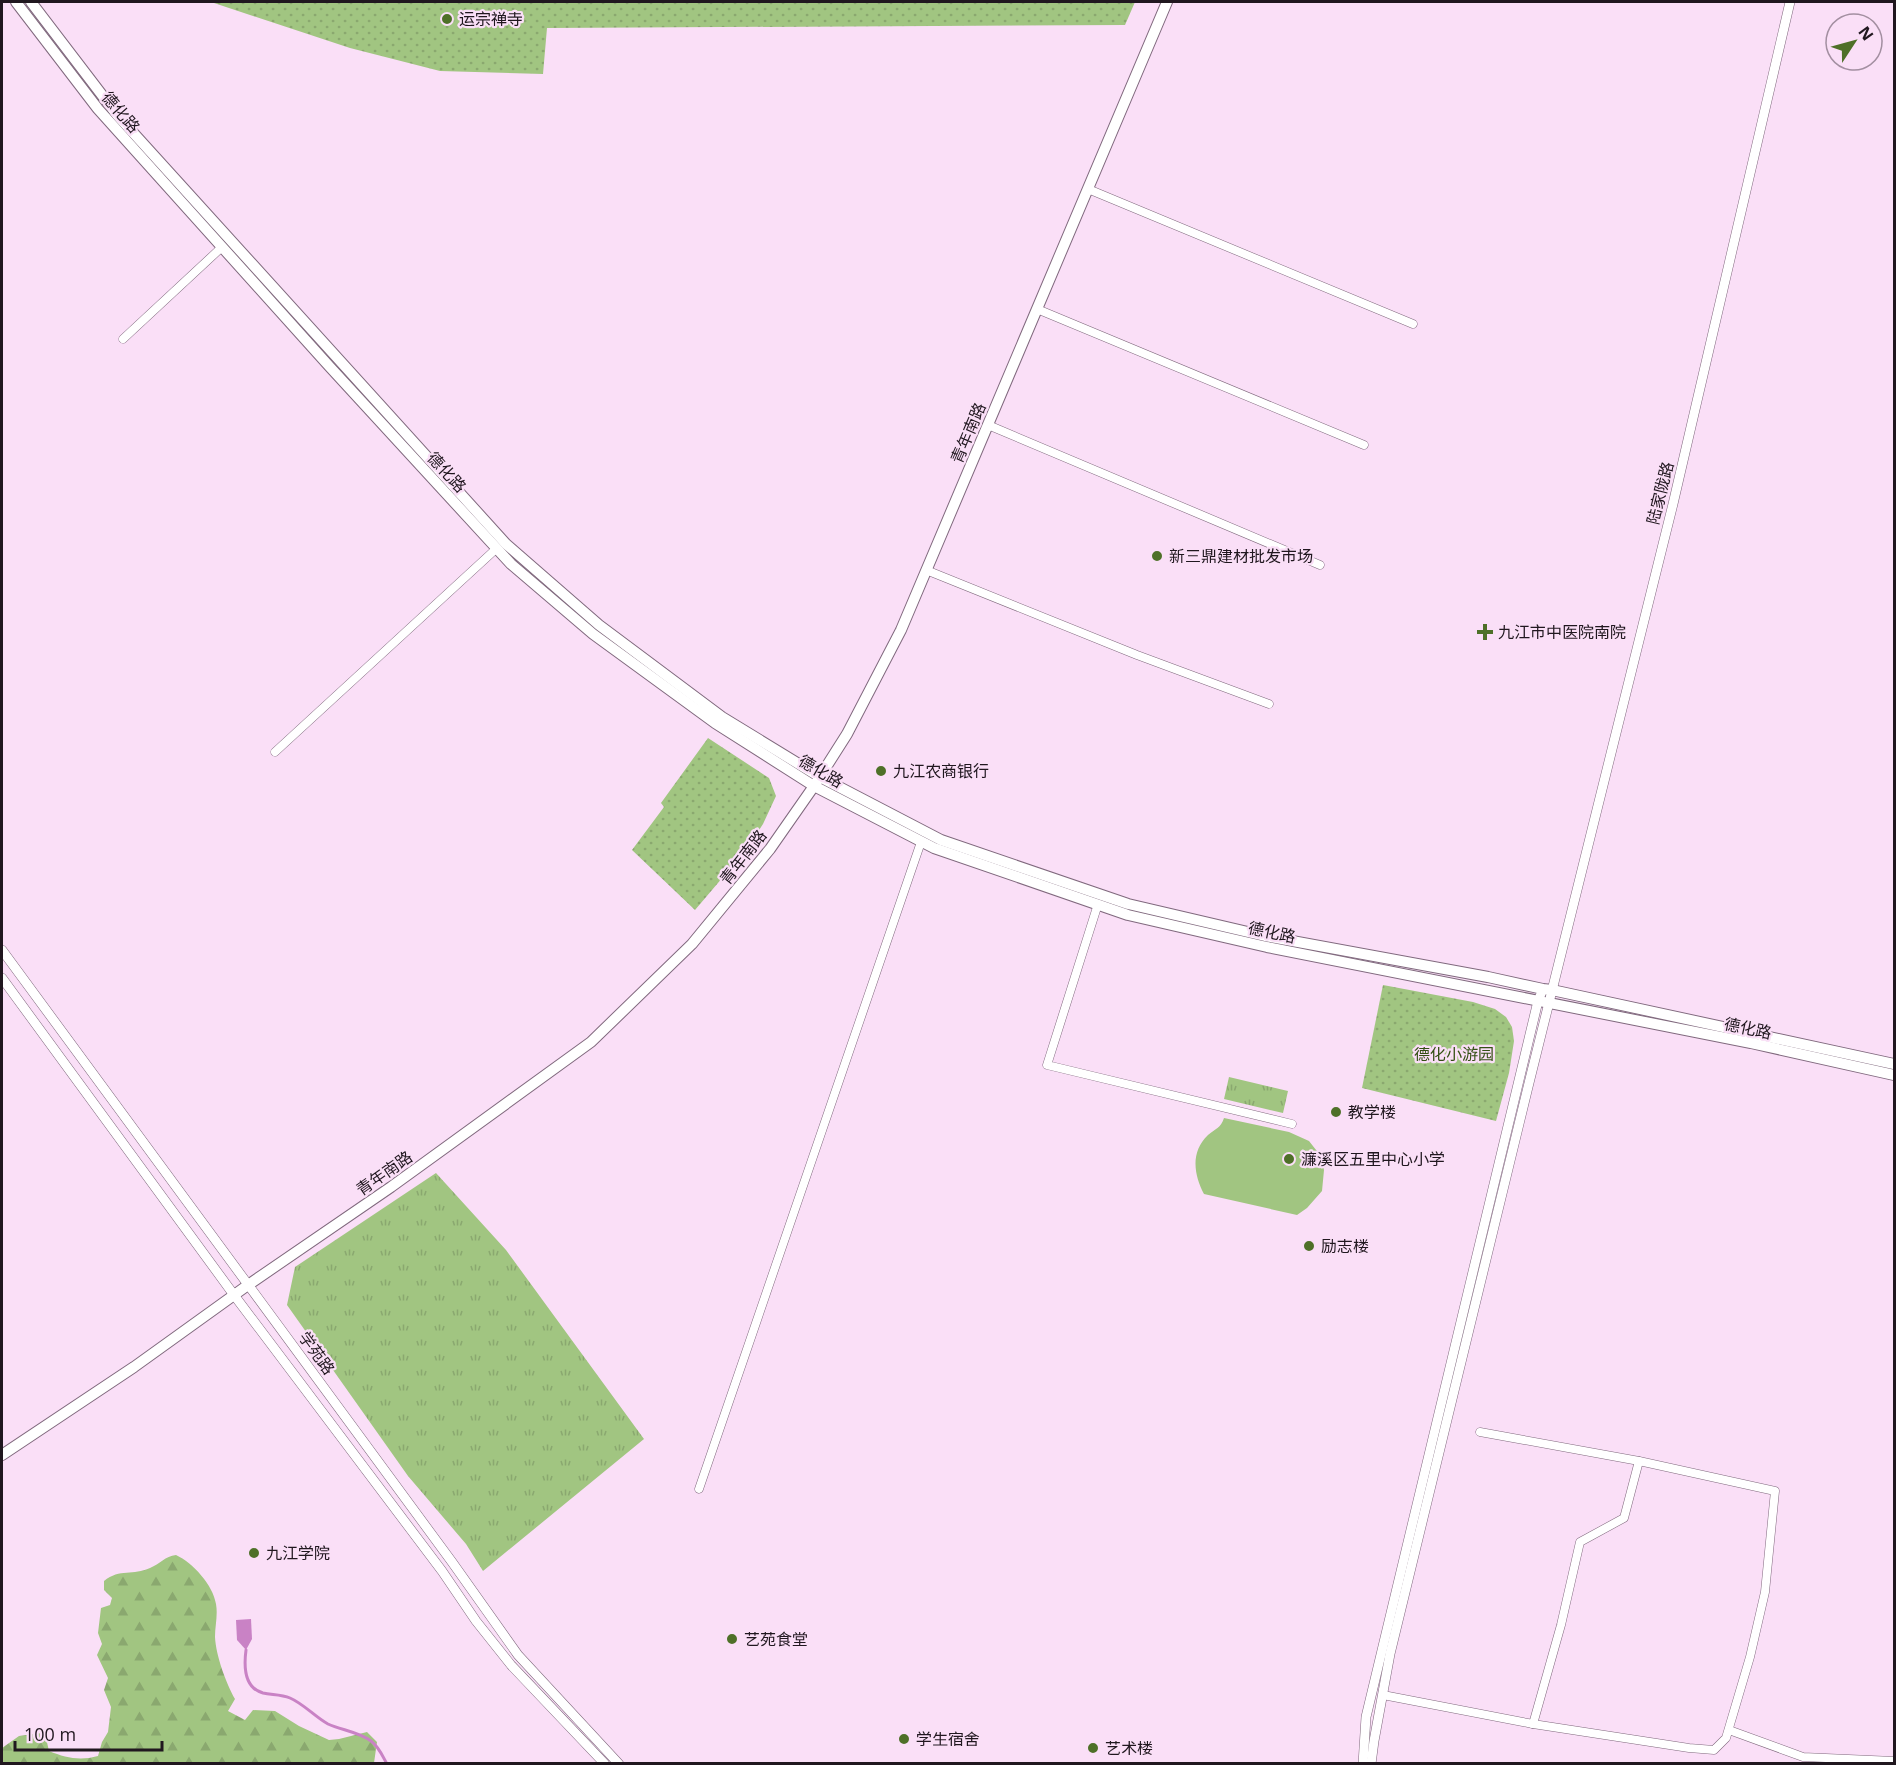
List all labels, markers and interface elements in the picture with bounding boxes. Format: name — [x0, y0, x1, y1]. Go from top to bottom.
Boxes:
place label: 运宗禅寺 — [459, 8, 523, 30]
marker: 运宗禅寺 — [440, 12, 454, 26]
north arrow — [1824, 12, 1884, 72]
text: N — [1853, 21, 1879, 45]
street label: 德化路 — [97, 87, 145, 137]
street label: 青年南路 — [945, 399, 991, 467]
street label: 德化路 — [423, 447, 471, 497]
street label: 陆家陇路 — [1642, 459, 1678, 527]
place label: 新三鼎建材批发市场 — [1169, 545, 1313, 567]
marker: 新三鼎建材批发市场 — [1150, 549, 1164, 563]
place label: 九江市中医院南院 — [1498, 621, 1626, 643]
marker: 九江市中医院南院 — [1476, 623, 1494, 641]
street label: 德化路 — [795, 749, 847, 793]
place label: 九江农商银行 — [893, 760, 989, 782]
marker: 九江农商银行 — [874, 764, 888, 778]
street label: 青年南路 — [715, 825, 771, 889]
street label: 德化路 — [1246, 916, 1298, 948]
street label: 德化路 — [1722, 1012, 1774, 1044]
park label: 德化小游园 — [1414, 1043, 1494, 1065]
place label: 教学楼 — [1348, 1101, 1396, 1123]
marker: 教学楼 — [1329, 1105, 1343, 1119]
street label: 青年南路 — [351, 1146, 417, 1200]
place label: 濂溪区五里中心小学 — [1301, 1148, 1445, 1170]
marker: 濂溪区五里中心小学 — [1282, 1152, 1296, 1166]
place label: 励志楼 — [1321, 1235, 1369, 1257]
marker: 励志楼 — [1302, 1239, 1316, 1253]
street label: 学苑路 — [294, 1327, 340, 1379]
place label: 九江学院 — [266, 1542, 330, 1564]
marker: 九江学院 — [247, 1546, 261, 1560]
place label: 艺苑食堂 — [744, 1628, 808, 1650]
marker: 艺苑食堂 — [725, 1632, 739, 1646]
scale bar — [15, 1714, 162, 1752]
text: 100 m — [24, 1722, 76, 1746]
place label: 学生宿舍 — [916, 1728, 980, 1750]
marker: 学生宿舍 — [897, 1732, 911, 1746]
place label: 艺术楼 — [1105, 1737, 1153, 1759]
marker: 艺术楼 — [1086, 1741, 1100, 1755]

